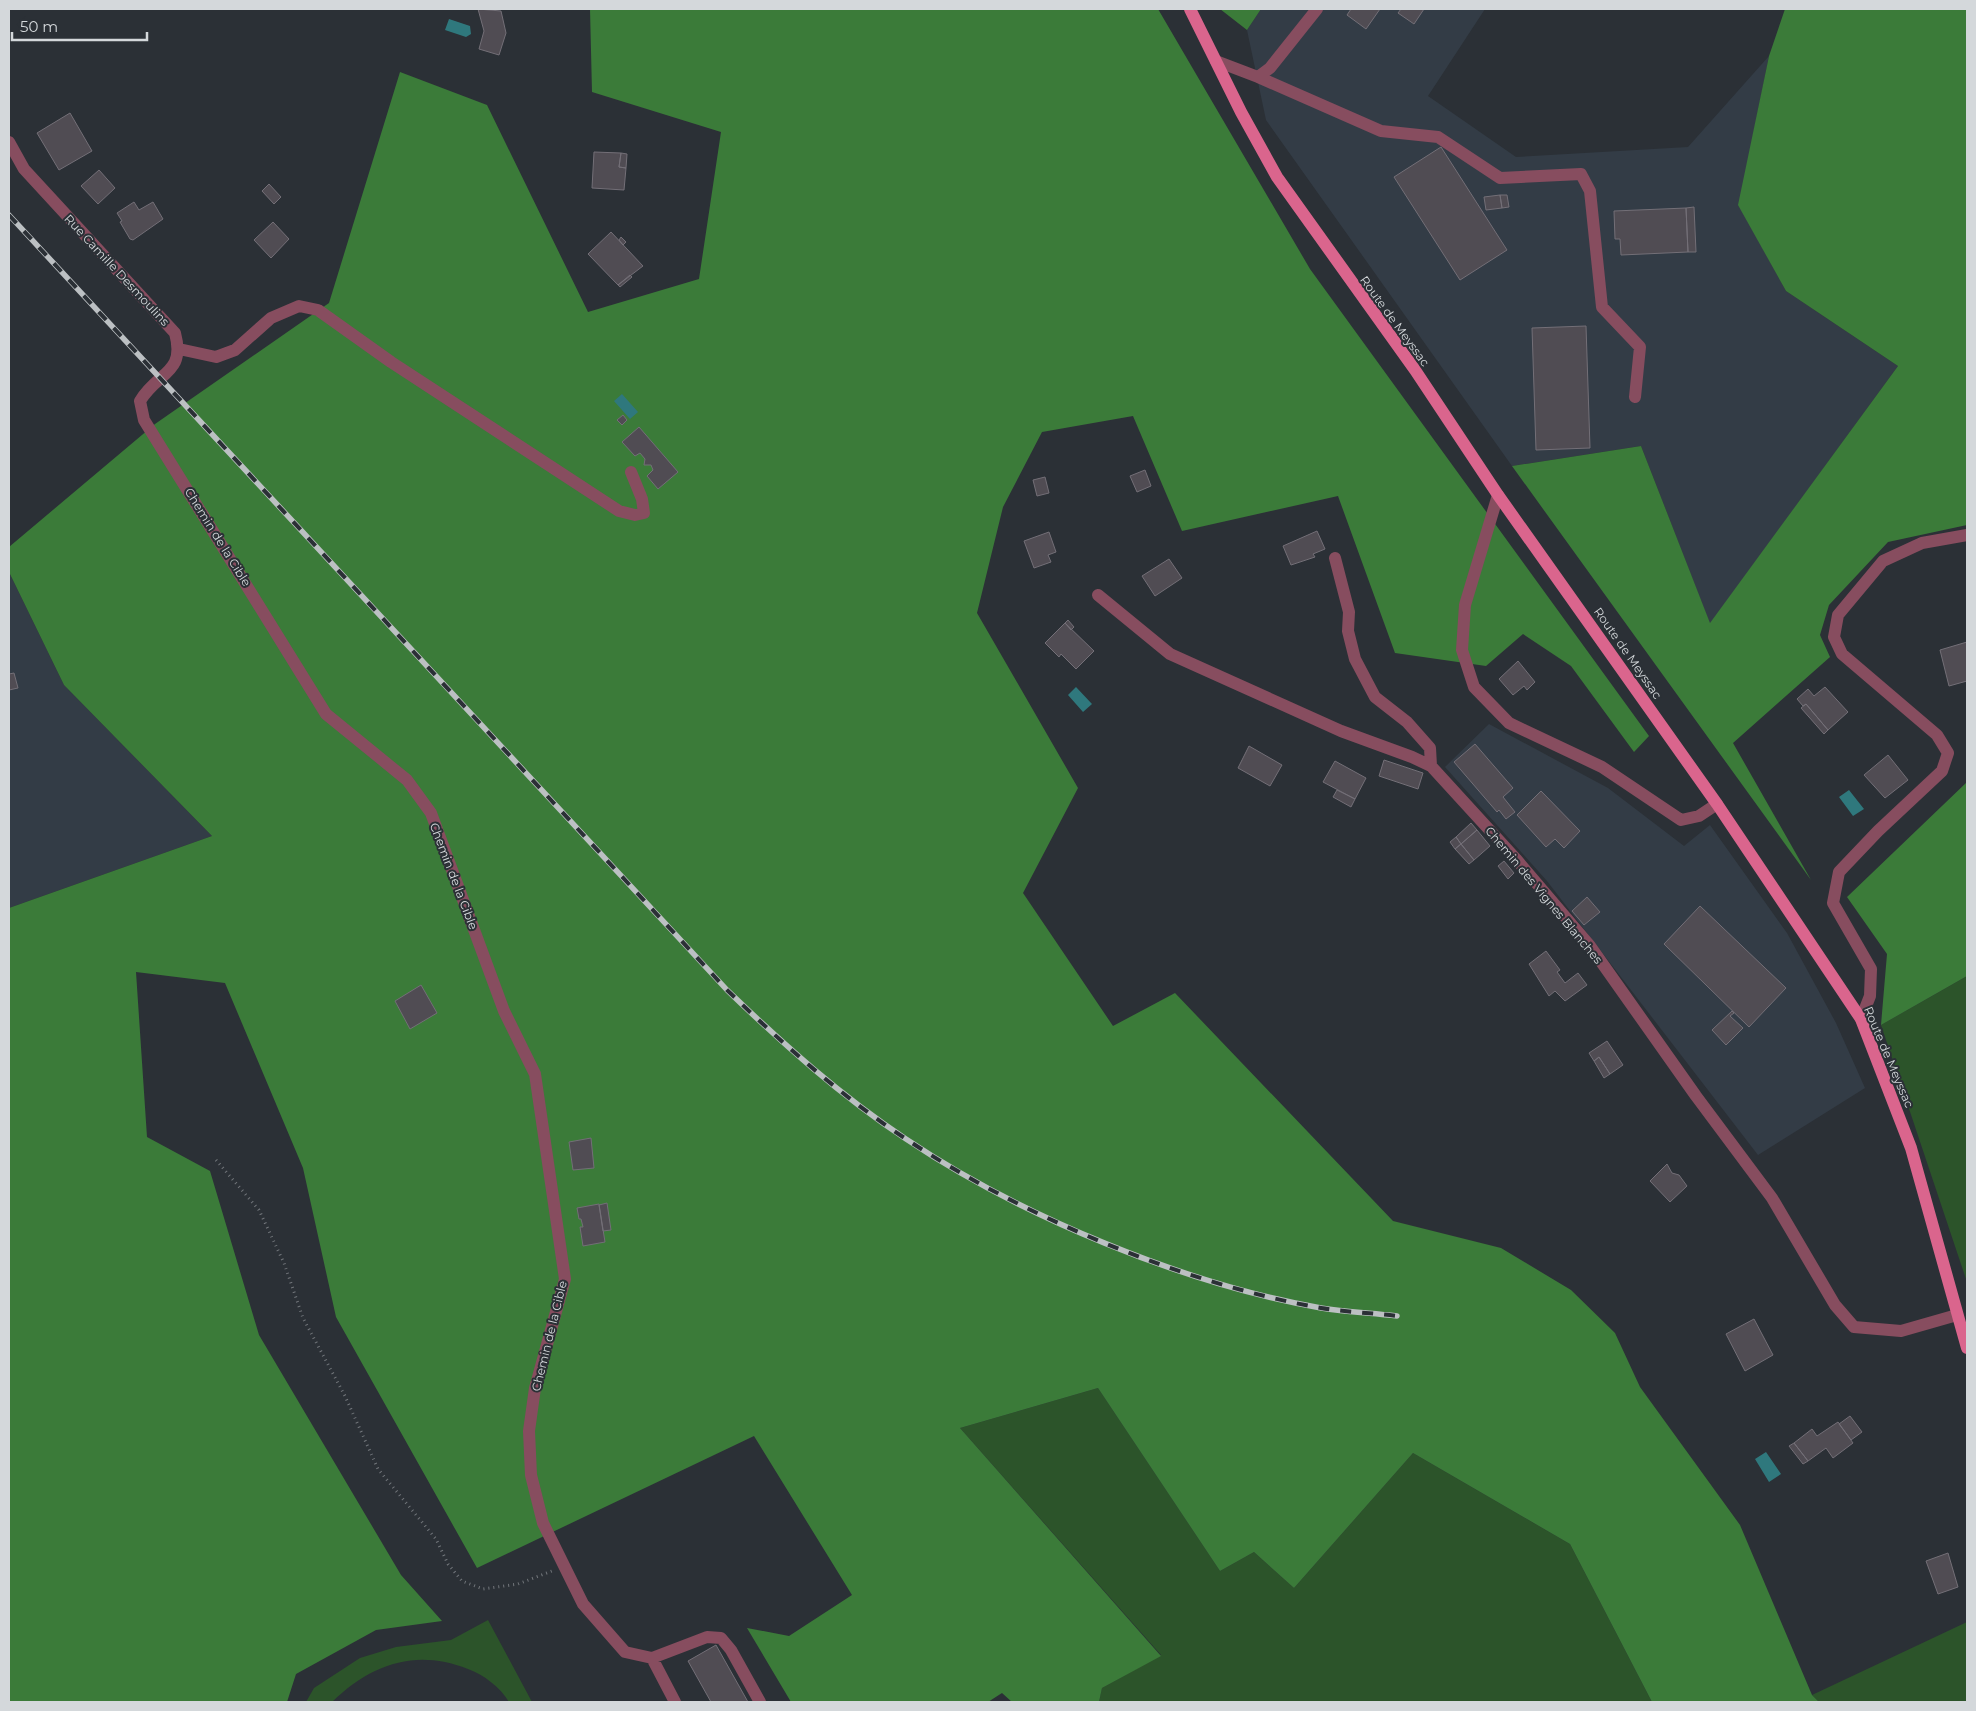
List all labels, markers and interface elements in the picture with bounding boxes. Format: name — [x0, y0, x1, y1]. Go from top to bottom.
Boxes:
scale bar — [12, 10, 148, 42]
text: 50 m — [20, 17, 58, 36]
street label: Rue Camille Desmoulins — [61, 211, 173, 329]
street label: Route de Meyssac — [1357, 273, 1433, 369]
street label: Chemin de la Cible — [182, 485, 254, 589]
street label: Route de Meyssac — [1591, 604, 1665, 702]
street label: Chemin de la Cible — [427, 820, 481, 932]
street label: Chemin des Vignes Blanches — [1482, 823, 1606, 967]
street label: Route de Meyssac — [1861, 1004, 1917, 1110]
street label: Chemin de la Cible — [528, 1279, 570, 1393]

